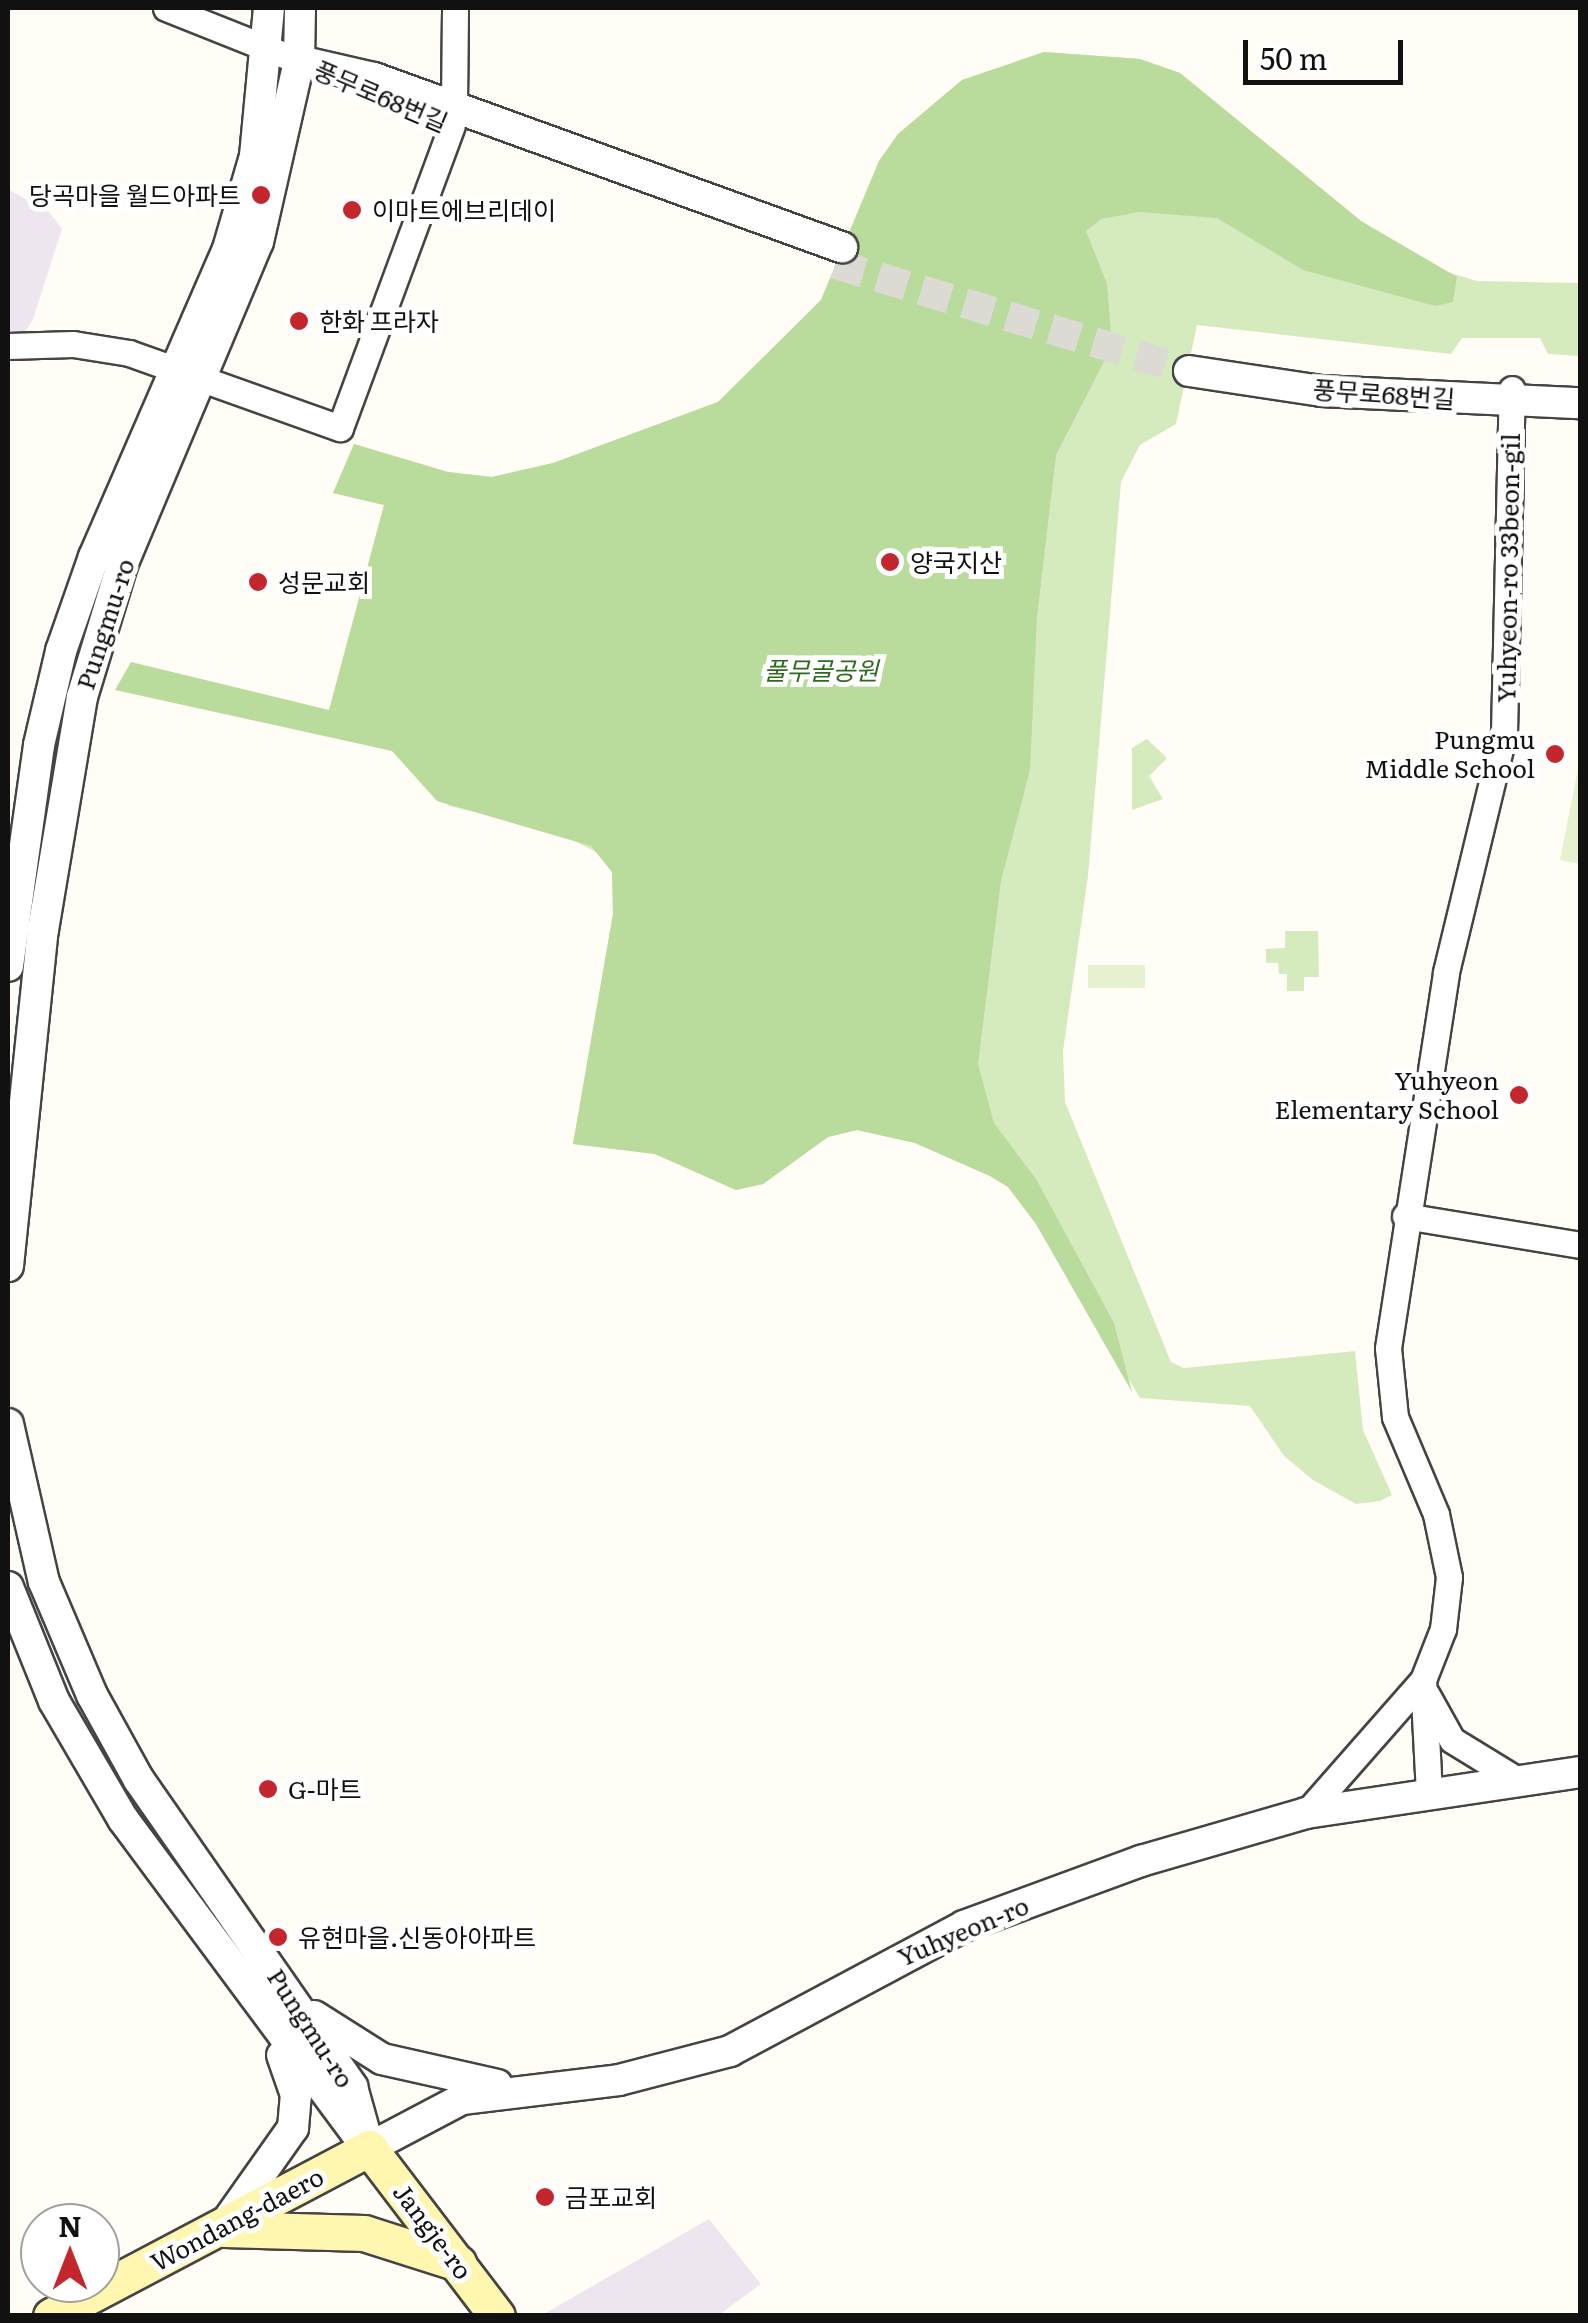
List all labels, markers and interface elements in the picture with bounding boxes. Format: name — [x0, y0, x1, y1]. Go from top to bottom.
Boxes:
scale bar — [1248, 20, 1408, 82]
text: 50 m — [1260, 35, 1328, 79]
street label: 풍무로68번길 — [310, 54, 452, 138]
place label: 당곡마을 월드아파트 — [29, 180, 241, 210]
marker: 당곡마을 월드아파트 — [250, 184, 272, 206]
place label: 이마트에브리데이 — [372, 195, 556, 225]
marker: 이마트에브리데이 — [341, 199, 363, 221]
place label: 한화 프라자 — [319, 306, 439, 336]
marker: 한화 프라자 — [288, 310, 310, 332]
street label: 풍무로68번길 — [1312, 374, 1456, 414]
street label: Yuhyeon-ro 33beon-gil — [1491, 433, 1525, 703]
place label: 양국지산 — [910, 547, 1002, 577]
marker: 양국지산 — [879, 551, 901, 573]
street label: Pungmu-ro — [70, 555, 140, 693]
place label: 성문교회 — [278, 567, 370, 597]
marker: 성문교회 — [247, 571, 269, 593]
park label: 풀무골공원 — [764, 655, 878, 685]
place label: Pungmu Middle School — [1364, 725, 1535, 784]
marker: Pungmu Middle School — [1544, 743, 1566, 765]
place label: Yuhyeon Elementary School — [1274, 1066, 1499, 1125]
marker: Yuhyeon Elementary School — [1508, 1084, 1530, 1106]
place label: G-마트 — [288, 1774, 362, 1804]
marker: G-마트 — [257, 1778, 279, 1800]
street label: Yuhyeon-ro — [893, 1890, 1033, 1972]
place label: 유현마을.신동아아파트 — [298, 1922, 536, 1952]
marker: 유현마을.신동아아파트 — [267, 1926, 289, 1948]
street label: Pungmu-ro — [261, 1963, 361, 2093]
street label: Wondang-daero — [146, 2161, 328, 2277]
street label: Jangje-ro — [387, 2177, 479, 2285]
place label: 금포교회 — [565, 2182, 657, 2212]
marker: 금포교회 — [534, 2186, 556, 2208]
north arrow — [20, 2203, 120, 2303]
text: N — [58, 2204, 82, 2246]

